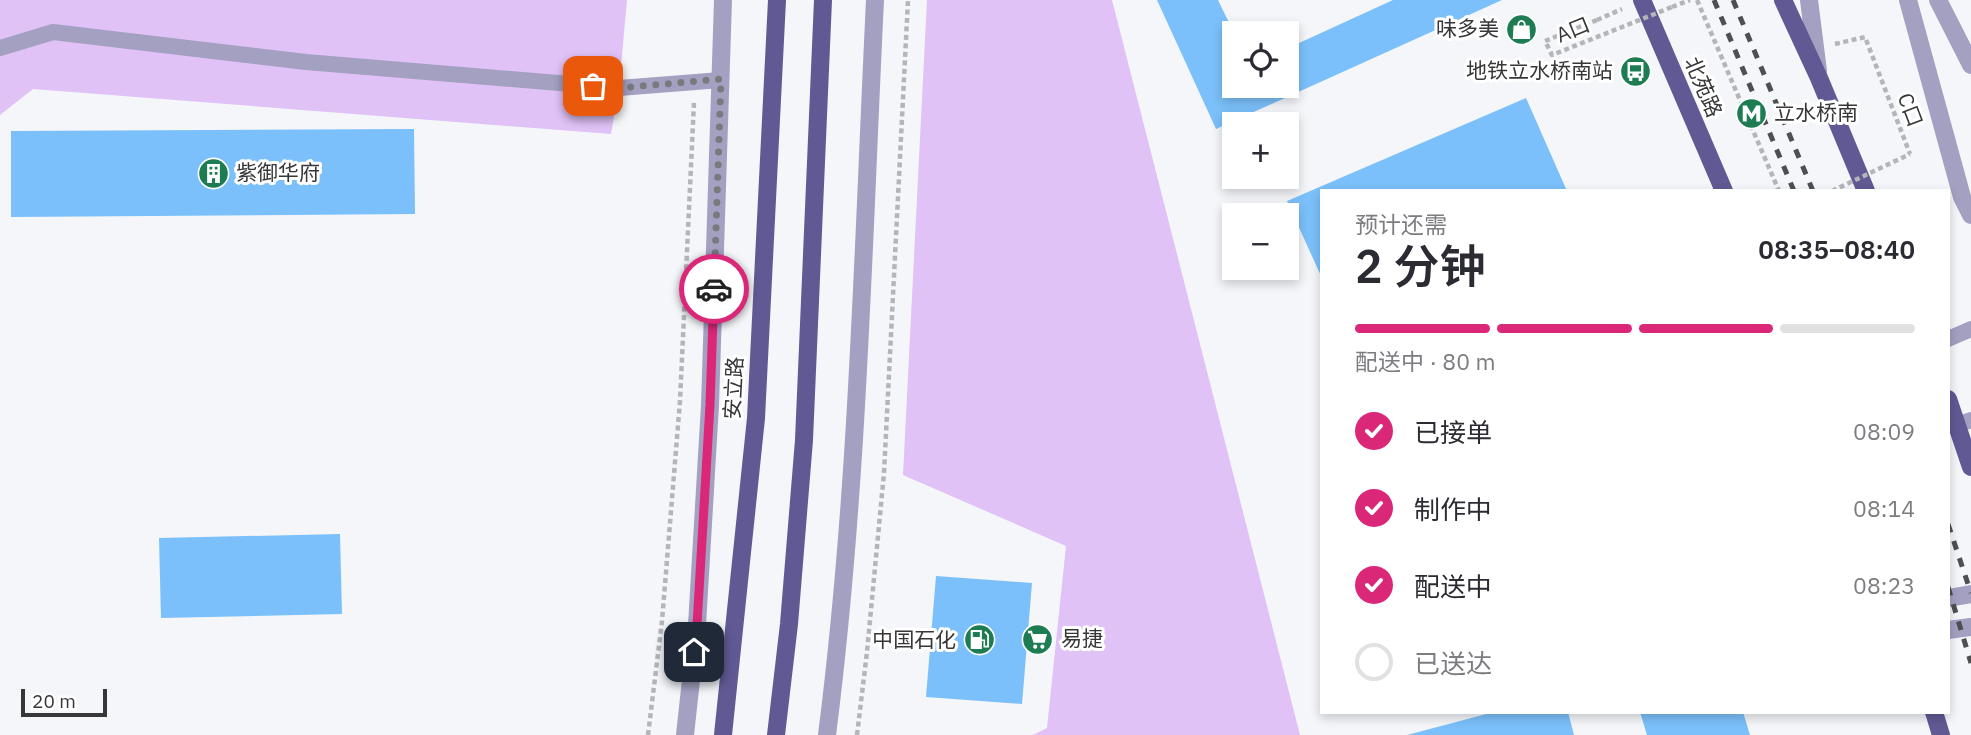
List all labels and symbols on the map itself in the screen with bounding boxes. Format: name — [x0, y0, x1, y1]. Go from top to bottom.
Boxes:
street label: A口 — [1551, 10, 1594, 49]
shop icon: 味多美 — [1505, 12, 1539, 46]
place label: 味多美 — [1436, 14, 1499, 42]
street label: 北苑路 — [1679, 52, 1729, 121]
bus stop icon: 地铁立水桥南站 — [1619, 54, 1653, 88]
pin — [563, 56, 623, 116]
place label: 地铁立水桥南站 — [1466, 56, 1613, 84]
street label: C口 — [1892, 89, 1930, 131]
metro station icon: 立水桥南 — [1734, 96, 1768, 130]
place label: 立水桥南 — [1774, 98, 1858, 126]
building icon: 紫御华府 — [196, 156, 230, 190]
place label: 紫御华府 — [236, 158, 320, 186]
courier — [679, 254, 749, 324]
street label: 安立路 — [717, 356, 749, 420]
pin — [664, 622, 724, 682]
supermarket icon: 易捷 — [1021, 622, 1055, 656]
fuel station icon: 中国石化 — [962, 623, 996, 657]
place label: 易捷 — [1061, 624, 1103, 652]
place label: 中国石化 — [872, 625, 956, 653]
scale bar — [21, 686, 107, 718]

